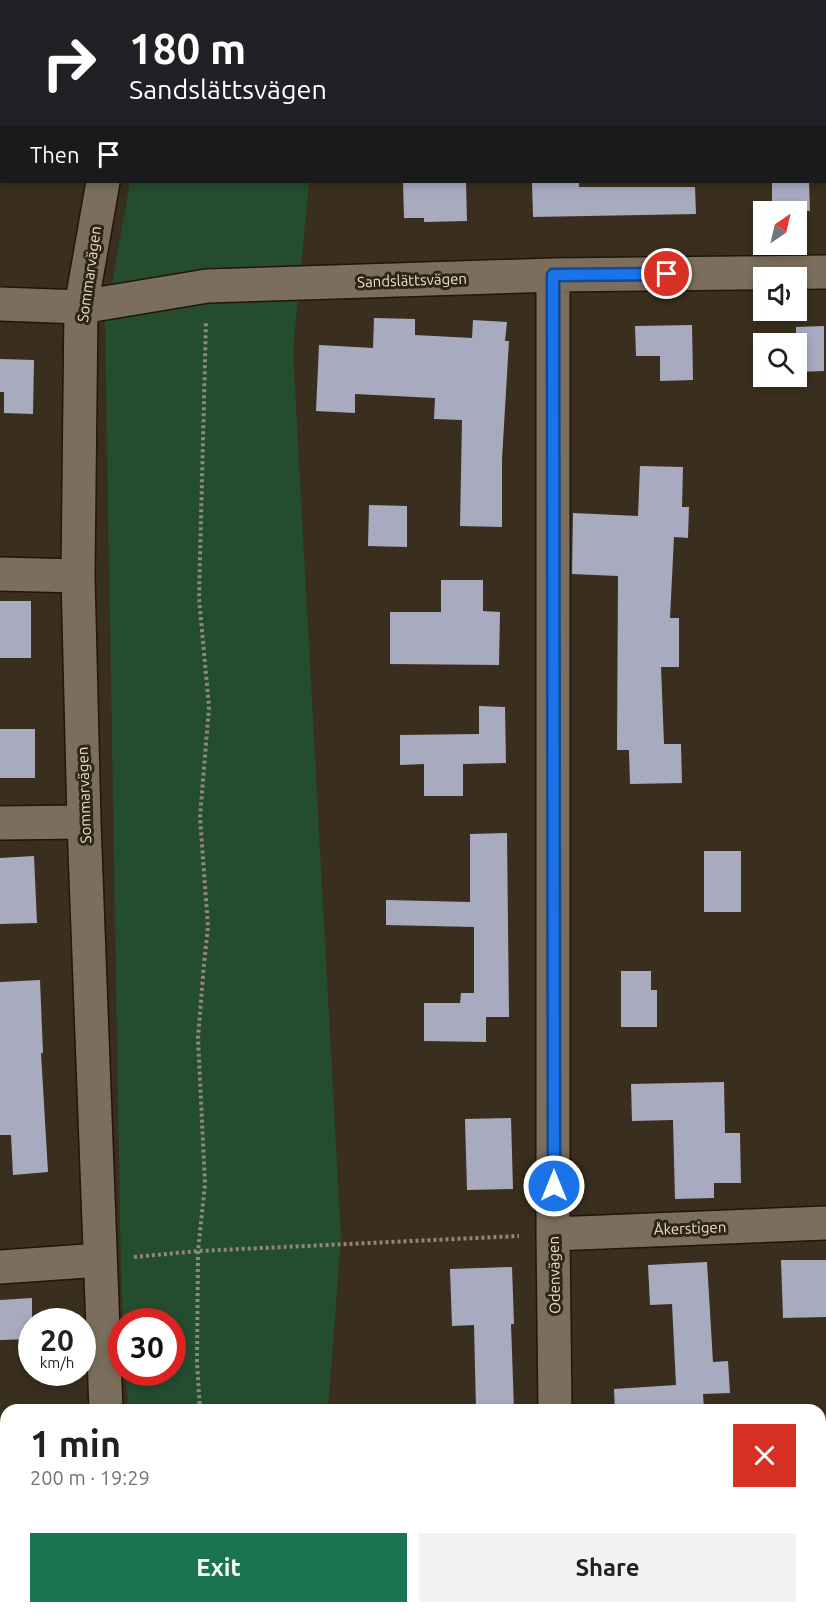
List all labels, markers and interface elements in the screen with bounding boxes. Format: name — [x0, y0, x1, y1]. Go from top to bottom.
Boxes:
icon: right — [30, 24, 108, 102]
text: 180 m — [129, 25, 246, 72]
text: Sandslättsvägen — [129, 74, 327, 104]
icon: arrive — [92, 138, 125, 171]
text: Then — [30, 142, 80, 167]
north arrow — [753, 201, 807, 255]
map controls — [753, 201, 807, 387]
street label: Sommarvägen — [74, 225, 104, 323]
pin — [641, 248, 692, 299]
icon: arrive — [650, 257, 683, 290]
button: sound — [753, 267, 807, 321]
street label: Sandslättsvägen — [357, 270, 467, 290]
button: search — [753, 333, 807, 387]
street label: Sommarvägen — [74, 746, 94, 844]
position arrow — [522, 1154, 586, 1218]
street label: Åkerstigen — [653, 1218, 727, 1238]
street label: Odenvägen — [545, 1236, 563, 1314]
speed limit sign: 30 — [108, 1308, 186, 1386]
text: 20 — [40, 1323, 74, 1357]
text: km/h — [40, 1354, 74, 1371]
text: 1 min — [30, 1423, 121, 1464]
button: close — [733, 1424, 796, 1487]
text: 200 m · 19:29 — [30, 1466, 150, 1489]
button: Exit — [30, 1533, 407, 1602]
button: Share — [419, 1533, 796, 1602]

